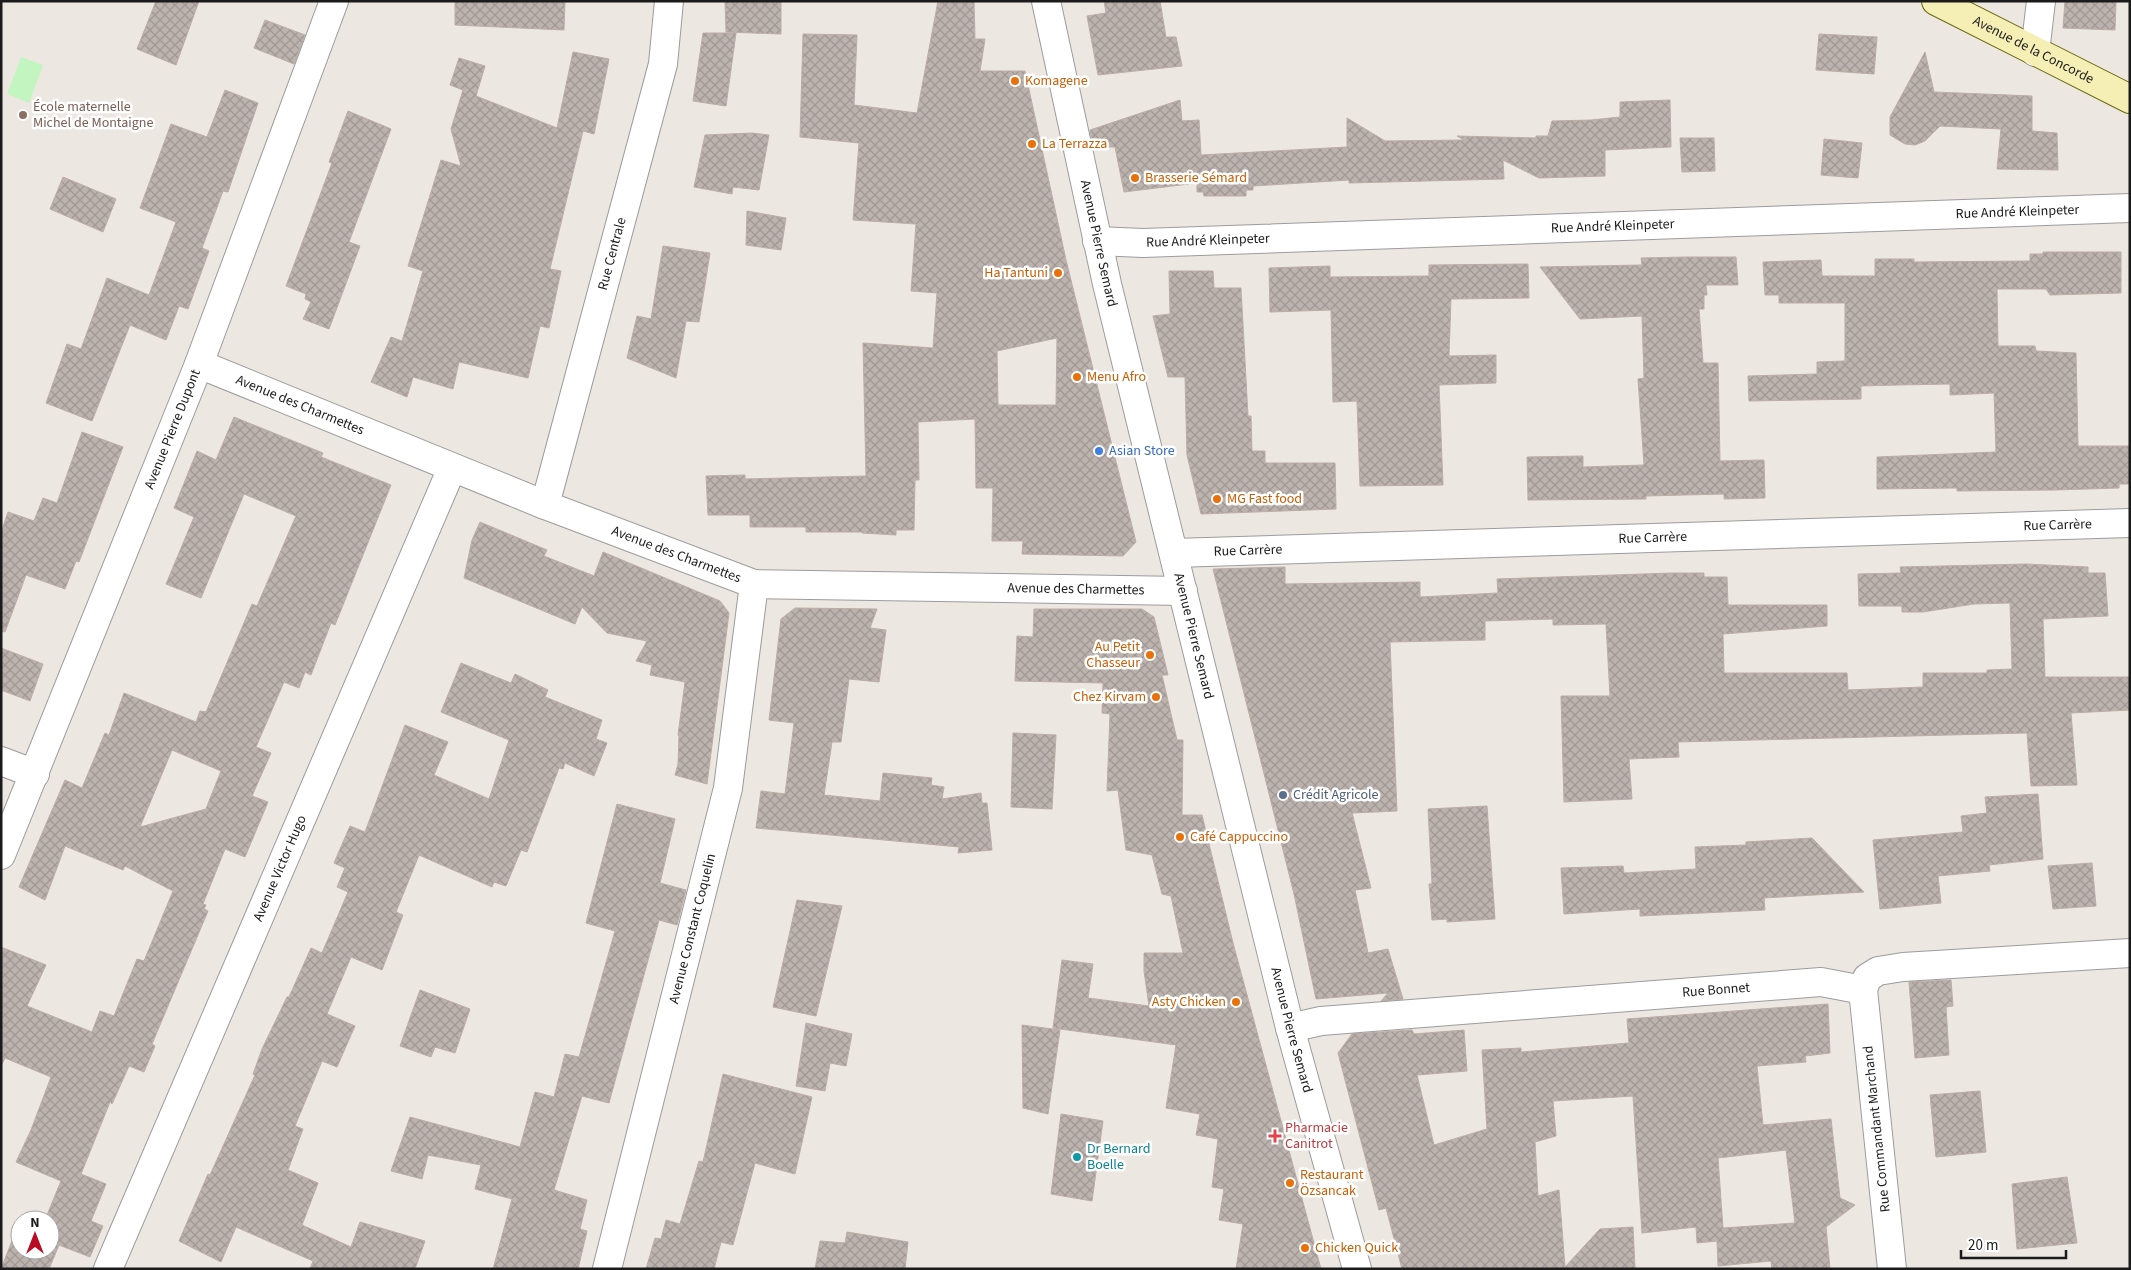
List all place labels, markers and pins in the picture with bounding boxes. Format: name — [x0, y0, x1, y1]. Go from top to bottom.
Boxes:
place label: Komagene — [1025, 71, 1088, 91]
marker: Komagene — [1009, 75, 1021, 87]
place label: École maternelle Michel de Montaigne — [33, 97, 154, 133]
marker: École maternelle Michel de Montaigne — [17, 109, 29, 121]
place label: La Terrazza — [1042, 134, 1107, 154]
marker: La Terrazza — [1026, 138, 1038, 150]
place label: Brasserie Sémard — [1145, 168, 1247, 188]
marker: Brasserie Sémard — [1129, 172, 1141, 184]
place label: Ha Tantuni — [984, 263, 1048, 283]
marker: Ha Tantuni — [1052, 267, 1064, 279]
place label: Menu Afro — [1087, 367, 1146, 387]
marker: Menu Afro — [1071, 371, 1083, 383]
place label: Asian Store — [1109, 441, 1175, 461]
marker: Asian Store — [1093, 445, 1105, 457]
place label: MG Fast food — [1227, 489, 1302, 509]
marker: MG Fast food — [1211, 493, 1223, 505]
place label: Au Petit Chasseur — [1086, 637, 1140, 673]
marker: Au Petit Chasseur — [1144, 649, 1156, 661]
place label: Chez Kirvam — [1073, 687, 1146, 707]
marker: Chez Kirvam — [1150, 691, 1162, 703]
place label: Crédit Agricole — [1293, 785, 1379, 805]
marker: Crédit Agricole — [1277, 789, 1289, 801]
place label: Café Cappuccino — [1190, 827, 1288, 847]
marker: Café Cappuccino — [1174, 831, 1186, 843]
place label: Asty Chicken — [1152, 992, 1226, 1012]
marker: Asty Chicken — [1230, 996, 1242, 1008]
place label: Pharmacie Canitrot — [1285, 1118, 1348, 1154]
marker: Pharmacie Canitrot — [1269, 1130, 1281, 1142]
place label: Dr Bernard Boelle — [1087, 1139, 1151, 1175]
marker: Dr Bernard Boelle — [1071, 1151, 1083, 1163]
place label: Restaurant Özsancak — [1300, 1165, 1364, 1201]
marker: Restaurant Özsancak — [1284, 1177, 1296, 1189]
place label: Chicken Quick — [1315, 1238, 1398, 1258]
marker: Chicken Quick — [1299, 1242, 1311, 1254]

